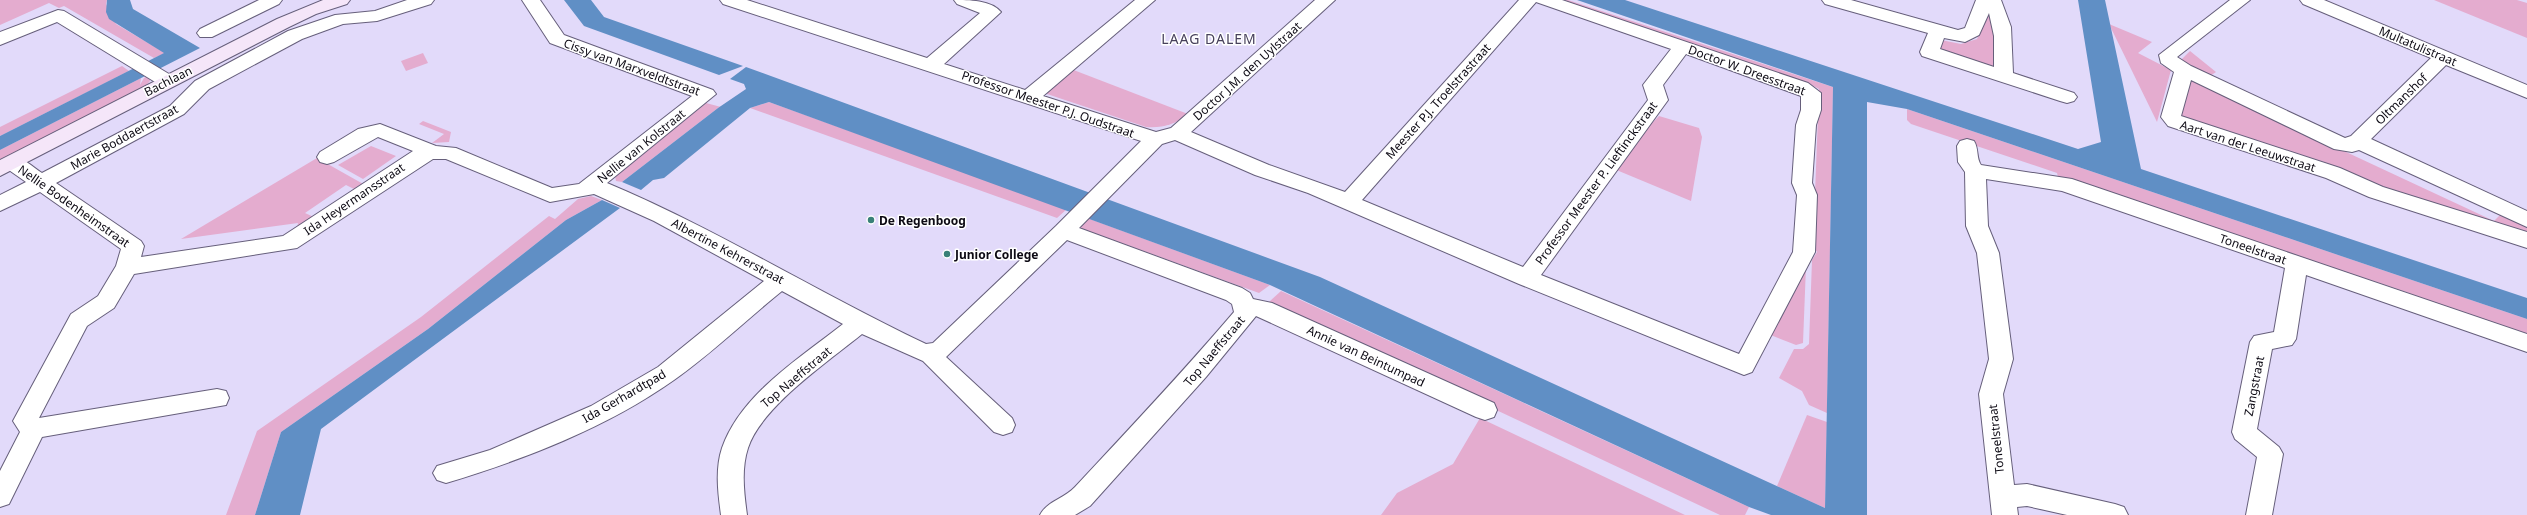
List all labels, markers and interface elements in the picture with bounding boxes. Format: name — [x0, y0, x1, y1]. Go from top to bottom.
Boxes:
street label: Doctor J.M. den Uylstraat — [1189, 17, 1305, 124]
street label: Multatulistraat — [2376, 22, 2460, 70]
district label: LAAG DALEM — [1161, 29, 1257, 48]
street label: Cissy van Marxveldtstraat — [561, 34, 703, 100]
street label: Meester P.J. Troelstrastraat — [1382, 39, 1495, 162]
street label: Doctor W. Dreesstraat — [1686, 41, 1809, 99]
street label: Bachlaan — [141, 62, 195, 100]
street label: Professor Meester P.J. Oudstraat — [959, 66, 1137, 142]
street label: Oltmanshof — [2371, 69, 2432, 128]
street label: Professor Meester P. Lieftinckstraat — [1531, 97, 1662, 268]
street label: Marie Boddaertstraat — [67, 100, 182, 174]
street label: Nellie van Kolstraat — [593, 105, 689, 187]
street label: Aart van der Leeuwstraat — [2178, 116, 2319, 176]
street label: Ida Heyermansstraat — [300, 159, 408, 239]
street label: Nellie Bodenheimstraat — [15, 161, 134, 251]
place label: De Regenboog — [879, 212, 966, 229]
street label: Albertine Kehrerstraat — [669, 214, 788, 288]
marker: De Regenboog — [866, 215, 876, 225]
street label: Toneelstraat — [2217, 230, 2289, 269]
place label: Junior College — [954, 246, 1038, 263]
marker: Junior College — [942, 249, 952, 259]
street label: Top Naeffstraat — [1180, 312, 1249, 390]
street label: Annie van Beintumpad — [1304, 321, 1428, 391]
street label: Top Naeffstraat — [757, 342, 835, 411]
street label: Zangstraat — [2240, 354, 2268, 418]
street label: Ida Gerhardtpad — [579, 365, 669, 427]
street label: Toneelstraat — [1984, 403, 2008, 475]

